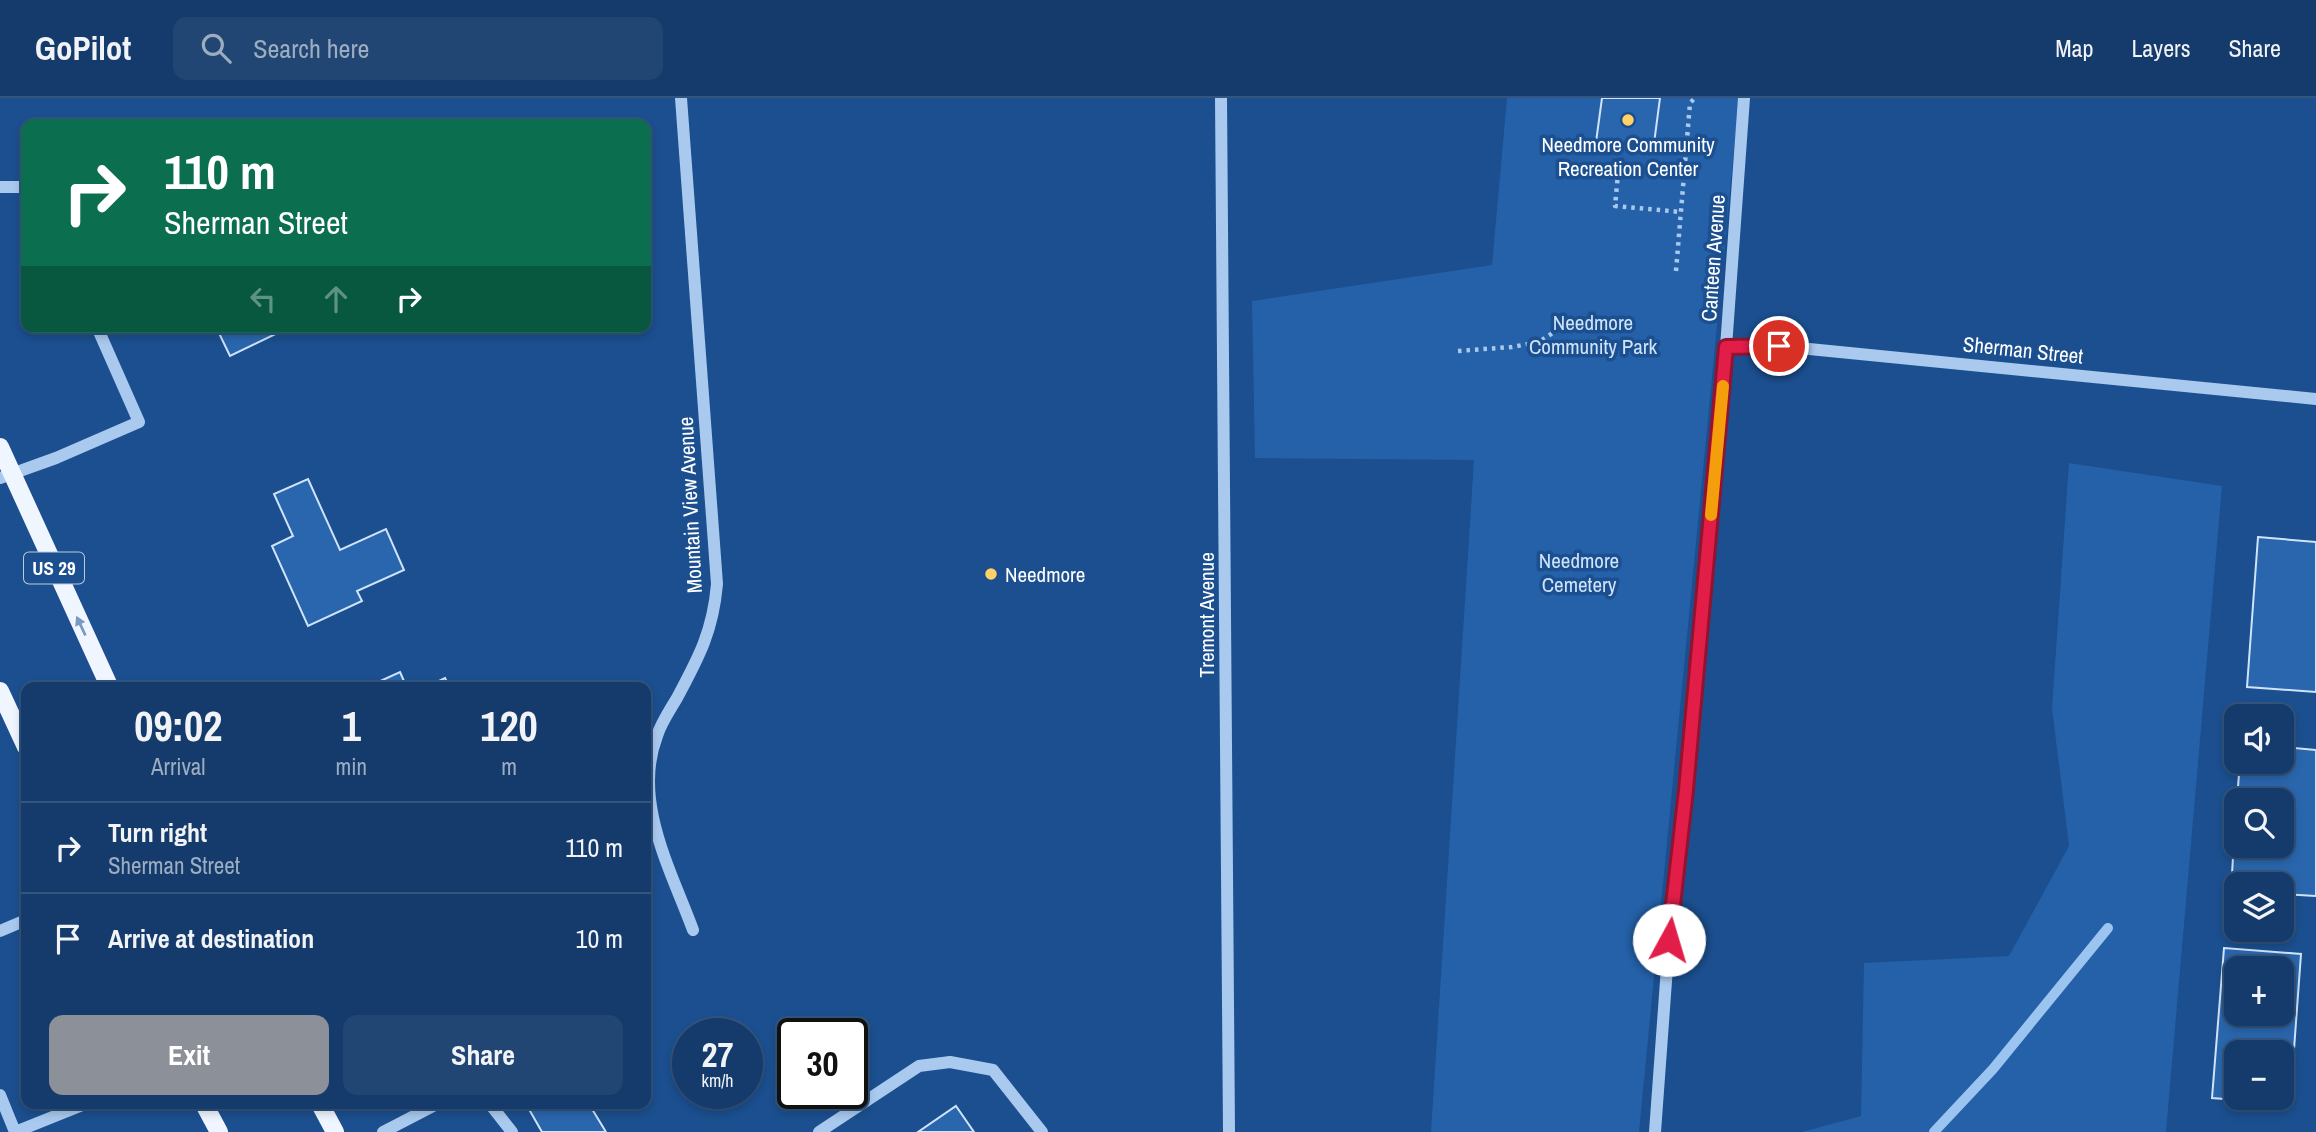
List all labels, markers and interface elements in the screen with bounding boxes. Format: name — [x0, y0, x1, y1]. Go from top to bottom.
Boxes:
search box — [173, 17, 663, 80]
text: GoPilot — [35, 26, 131, 70]
icon: search — [197, 29, 235, 67]
text: Search here — [253, 31, 369, 66]
text: Map — [2055, 32, 2093, 64]
text: Layers — [2131, 32, 2190, 64]
text: Share — [2228, 32, 2281, 64]
marker: Needmore Community Recreation Center — [1620, 112, 1636, 128]
place label: Needmore Community Recreation Center — [1541, 130, 1715, 183]
text: 110 m — [164, 138, 276, 204]
icon: right — [49, 147, 140, 238]
street label: Canteen Avenue — [1694, 194, 1732, 322]
text: Sherman Street — [164, 201, 348, 244]
icon: left — [244, 280, 282, 318]
icon: ahead — [317, 280, 355, 318]
icon: right — [390, 280, 428, 318]
park label: Needmore Community Park — [1529, 308, 1657, 361]
pin — [1749, 316, 1809, 376]
icon: arrive — [1760, 327, 1798, 365]
street label: Sherman Street — [1962, 329, 2085, 371]
street label: Mountain View Avenue — [671, 416, 709, 594]
park label: Needmore Cemetery — [1539, 546, 1619, 599]
road number: US 29 — [24, 552, 84, 583]
street label: Tremont Avenue — [1192, 552, 1221, 678]
place label: Needmore — [1005, 560, 1085, 589]
marker: Needmore — [983, 566, 999, 582]
one-way arrow — [75, 616, 87, 636]
text: 09:02 — [134, 698, 222, 754]
text: 1 — [342, 698, 361, 754]
text: 120 — [480, 698, 538, 754]
map controls — [2224, 704, 2294, 1110]
button: sound — [2224, 704, 2294, 774]
text: Arrival — [151, 751, 206, 782]
text: min — [336, 751, 367, 782]
text: m — [501, 751, 517, 782]
button: search — [2224, 788, 2294, 858]
text: Turn right — [108, 815, 207, 850]
icon: right — [49, 829, 87, 867]
text: 110 m — [565, 830, 623, 865]
text: Sherman Street — [108, 850, 240, 881]
button: layers — [2224, 872, 2294, 942]
position arrow — [1632, 903, 1706, 977]
icon: arrive — [49, 920, 87, 958]
text: Arrive at destination — [108, 921, 314, 956]
text: 10 m — [576, 921, 623, 956]
button: + — [2224, 956, 2294, 1026]
button: Exit — [49, 1015, 329, 1095]
button: Share — [343, 1015, 623, 1095]
speed limit sign: 30 — [777, 1018, 868, 1109]
text: 27 — [702, 1031, 733, 1078]
button: − — [2224, 1040, 2294, 1110]
text: km/h — [702, 1068, 734, 1093]

